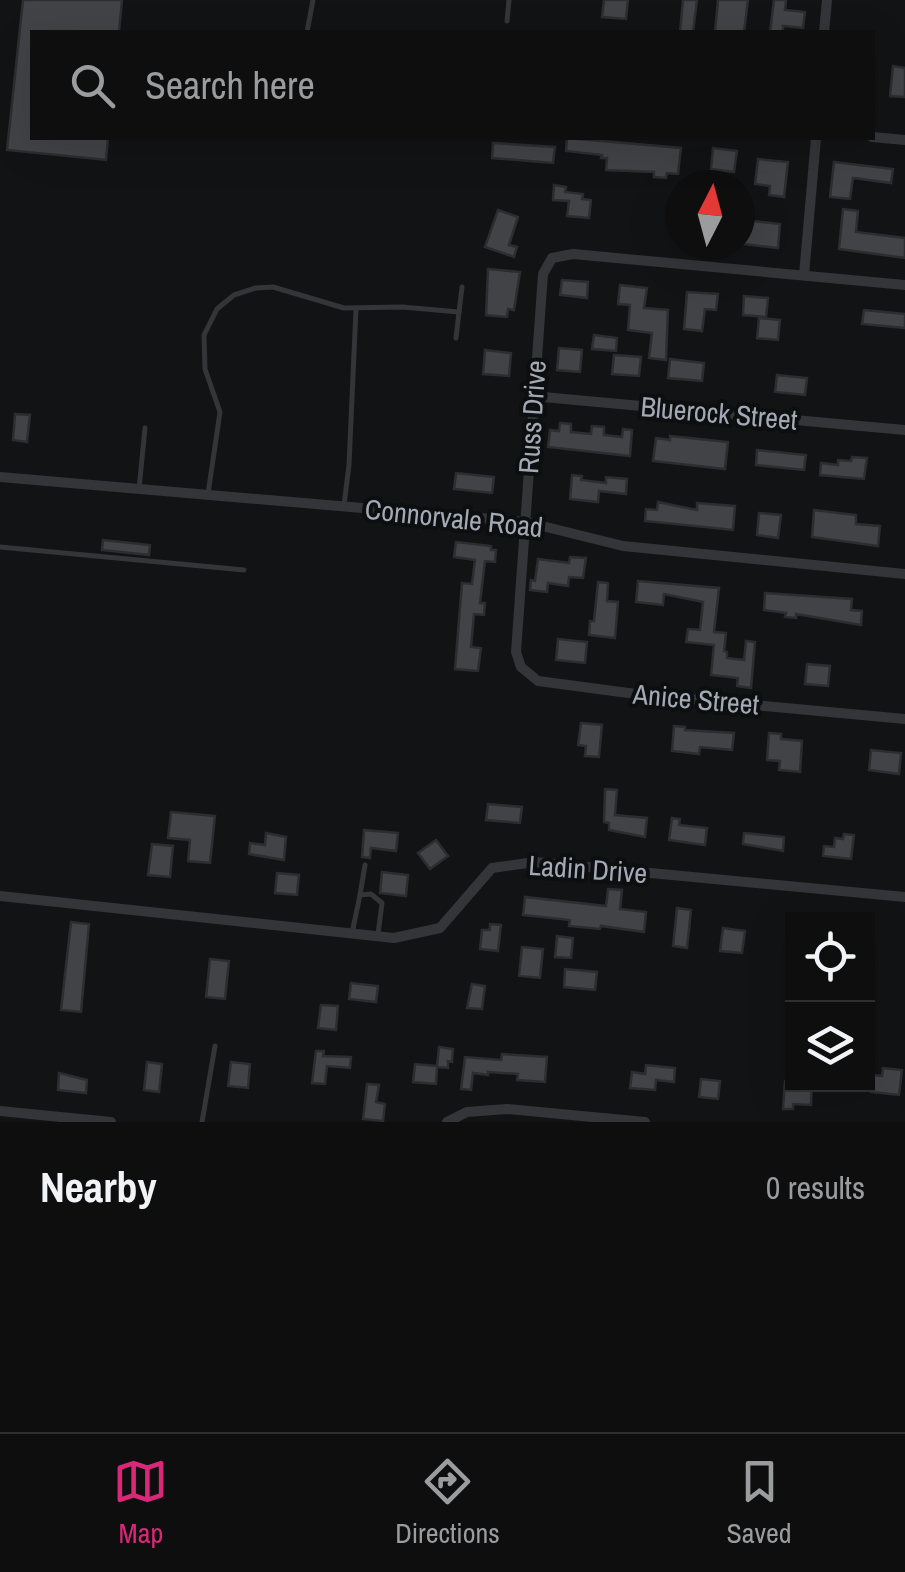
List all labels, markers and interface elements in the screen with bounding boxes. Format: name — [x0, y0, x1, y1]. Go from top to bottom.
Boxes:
search box — [30, 30, 875, 140]
icon: search — [65, 58, 120, 113]
text: Search here — [145, 60, 315, 111]
north arrow — [665, 170, 755, 260]
street label: Russ Drive — [509, 359, 555, 475]
street label: Bluerock Street — [639, 387, 799, 439]
street label: Connorvale Road — [363, 490, 545, 546]
street label: Anice Street — [630, 674, 761, 723]
street label: Ladin Drive — [527, 846, 649, 892]
map controls — [785, 912, 875, 1092]
button: locate — [785, 912, 875, 1002]
button: layers — [785, 1002, 875, 1092]
text: Nearby — [40, 1159, 157, 1215]
text: 0 results — [766, 1166, 865, 1209]
tab: Map — [113, 1454, 168, 1552]
tab: Directions — [395, 1454, 500, 1552]
tab: Saved — [727, 1454, 792, 1552]

